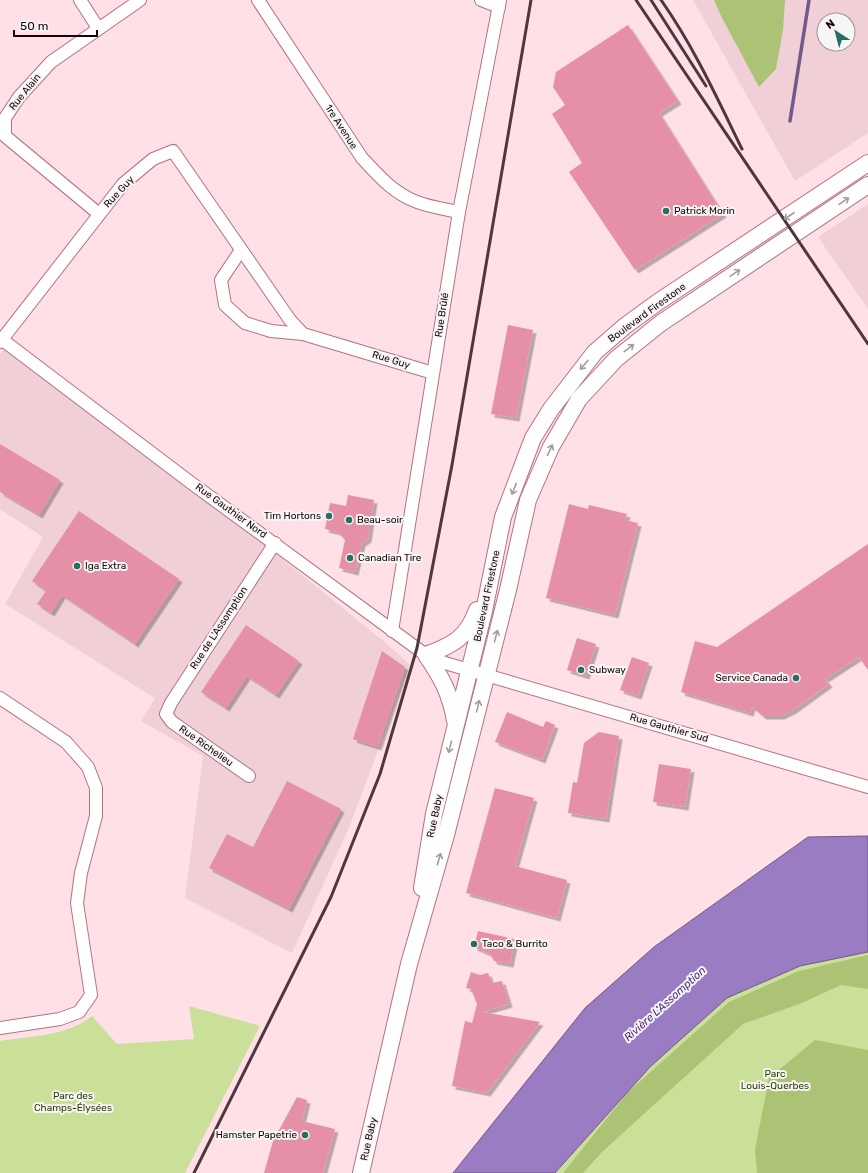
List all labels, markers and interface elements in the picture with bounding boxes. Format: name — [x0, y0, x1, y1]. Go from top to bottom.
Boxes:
scale bar — [14, 12, 97, 38]
north arrow — [816, 12, 856, 52]
text: N — [823, 17, 838, 32]
text: 50 m — [20, 19, 48, 33]
street label: Rue Alain — [7, 71, 43, 113]
street label: 1re Avenue — [322, 102, 360, 152]
street label: Rue Guy — [101, 173, 137, 210]
one-way arrow — [838, 197, 849, 205]
place label: Patrick Morin — [674, 205, 735, 217]
marker: Patrick Morin — [661, 206, 671, 216]
one-way arrow — [783, 211, 794, 220]
one-way arrow — [730, 269, 741, 277]
street label: Boulevard Firestone — [606, 281, 689, 345]
street label: Rue Brûlé — [433, 291, 452, 338]
one-way arrow — [624, 344, 635, 353]
street label: Rue Guy — [371, 349, 412, 372]
one-way arrow — [580, 360, 589, 370]
one-way arrow — [547, 444, 554, 456]
street label: Rue Gauthier Nord — [193, 481, 269, 541]
one-way arrow — [509, 483, 517, 495]
place label: Tim Hortons — [264, 510, 321, 522]
marker: Tim Hortons — [324, 511, 334, 521]
place label: Beau-soir — [357, 514, 403, 526]
marker: Beau-soir — [344, 515, 354, 525]
street label: Boulevard Firestone — [471, 549, 503, 643]
place label: Canadian Tire — [358, 552, 422, 564]
marker: Canadian Tire — [345, 553, 355, 563]
place label: Iga Extra — [85, 560, 126, 572]
marker: Iga Extra — [72, 561, 82, 571]
street label: Rue de L'Assomption — [188, 584, 250, 672]
one-way arrow — [493, 630, 500, 643]
place label: Subway — [589, 664, 626, 676]
marker: Subway — [576, 665, 586, 675]
place label: Service Canada — [716, 672, 788, 684]
marker: Service Canada — [791, 673, 801, 683]
one-way arrow — [475, 700, 483, 713]
street label: Rue Gauthier Sud — [628, 711, 710, 745]
street label: Rue Richelieu — [177, 723, 235, 769]
one-way arrow — [446, 741, 454, 754]
street label: Rue Baby — [425, 793, 446, 839]
one-way arrow — [436, 853, 443, 866]
place label: Taco & Burrito — [482, 938, 548, 950]
marker: Taco & Burrito — [469, 939, 479, 949]
water label: Rivière L'Assomption — [622, 964, 709, 1044]
park label: Parc Louis-Querbes — [741, 1068, 809, 1092]
park label: Parc des Champs-Élysées — [34, 1090, 112, 1114]
street label: Rue Baby — [358, 1116, 380, 1162]
place label: Hamster Papetrie — [216, 1129, 297, 1141]
marker: Hamster Papetrie — [300, 1130, 310, 1140]

